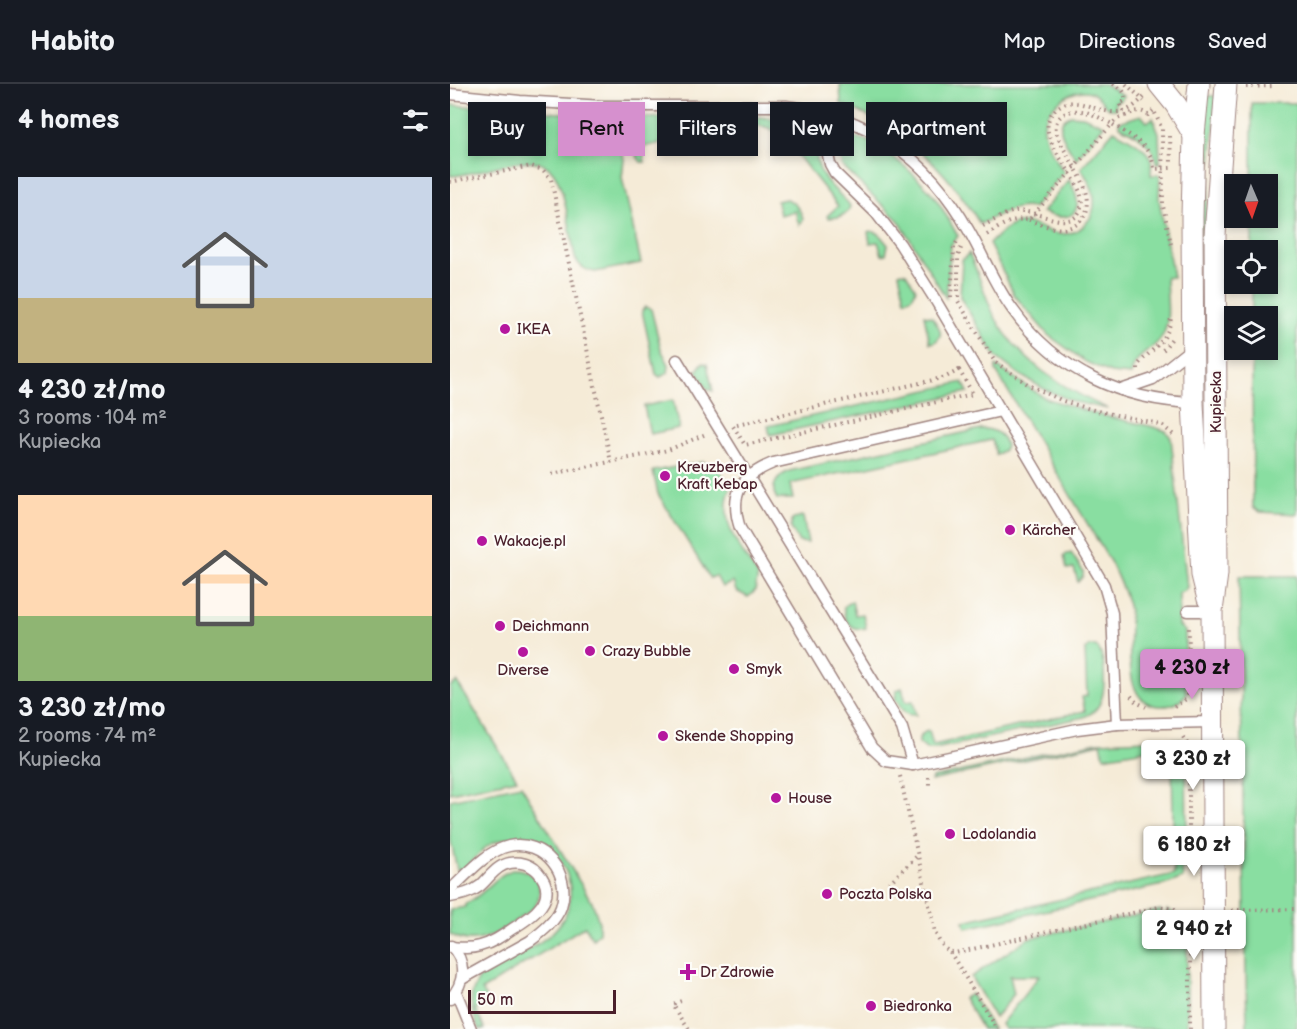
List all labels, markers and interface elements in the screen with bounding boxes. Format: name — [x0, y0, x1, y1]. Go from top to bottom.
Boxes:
text: Habito — [30, 25, 115, 58]
text: Map — [1003, 29, 1046, 54]
text: Directions — [1079, 29, 1175, 54]
text: Saved — [1208, 29, 1267, 54]
chip: Buy — [468, 102, 546, 156]
chip: Rent — [558, 102, 645, 156]
chip: Filters — [657, 102, 758, 156]
chip: New — [770, 102, 854, 156]
chip: Apartment — [866, 102, 1007, 156]
icon: filters — [399, 104, 432, 137]
text: 4 homes — [18, 105, 119, 136]
north arrow — [1224, 174, 1278, 228]
map controls — [1224, 174, 1278, 360]
icon: home — [171, 216, 279, 324]
button: locate — [1224, 240, 1278, 294]
button: layers — [1224, 306, 1278, 360]
place label: IKEA — [517, 320, 551, 339]
marker: IKEA — [498, 322, 512, 336]
street label: Kupiecka — [1207, 371, 1226, 433]
text: 4 230 zł/mo — [18, 375, 166, 406]
text: 3 rooms · 104 m² — [18, 406, 167, 430]
text: Kupiecka — [18, 430, 101, 454]
place label: Kreuzberg Kraft Kebap — [677, 458, 758, 494]
marker: Kreuzberg Kraft Kebap — [658, 469, 672, 483]
place label: Kärcher — [1022, 521, 1076, 540]
marker: Kärcher — [1003, 523, 1017, 537]
place label: Wakacje.pl — [494, 532, 566, 551]
icon: home — [171, 534, 279, 642]
marker: Wakacje.pl — [475, 534, 489, 548]
place label: Deichmann — [512, 617, 589, 636]
marker: Deichmann — [493, 619, 507, 633]
place label: Crazy Bubble — [602, 642, 691, 661]
marker: Crazy Bubble — [583, 644, 597, 658]
marker: Diverse — [516, 645, 530, 659]
pin: 4 230 zł — [1130, 649, 1254, 700]
text: 4 230 zł — [1154, 656, 1230, 680]
place label: Smyk — [746, 660, 782, 679]
place label: Diverse — [497, 661, 549, 680]
marker: Smyk — [727, 662, 741, 676]
text: 3 230 zł/mo — [18, 693, 165, 724]
text: 2 rooms · 74 m² — [18, 724, 156, 748]
place label: Skende Shopping — [675, 727, 794, 746]
marker: Skende Shopping — [656, 729, 670, 743]
pin: 3 230 zł — [1131, 740, 1255, 791]
text: 3 230 zł — [1155, 747, 1231, 771]
text: Kupiecka — [18, 748, 101, 772]
place label: House — [788, 789, 832, 808]
marker: House — [769, 791, 783, 805]
place label: Lodolandia — [962, 825, 1037, 844]
pin: 6 180 zł — [1132, 826, 1256, 877]
marker: Lodolandia — [943, 827, 957, 841]
text: 6 180 zł — [1157, 833, 1231, 857]
place label: Poczta Polska — [839, 885, 932, 904]
marker: Poczta Polska — [820, 887, 834, 901]
pin: 2 940 zł — [1132, 910, 1256, 961]
text: 2 940 zł — [1156, 917, 1232, 941]
place label: Dr Zdrowie — [700, 963, 774, 982]
marker: Dr Zdrowie — [681, 965, 695, 979]
scale bar — [468, 987, 616, 1014]
text: 50 m — [477, 991, 513, 1010]
place label: Biedronka — [883, 997, 952, 1016]
marker: Biedronka — [864, 999, 878, 1013]

